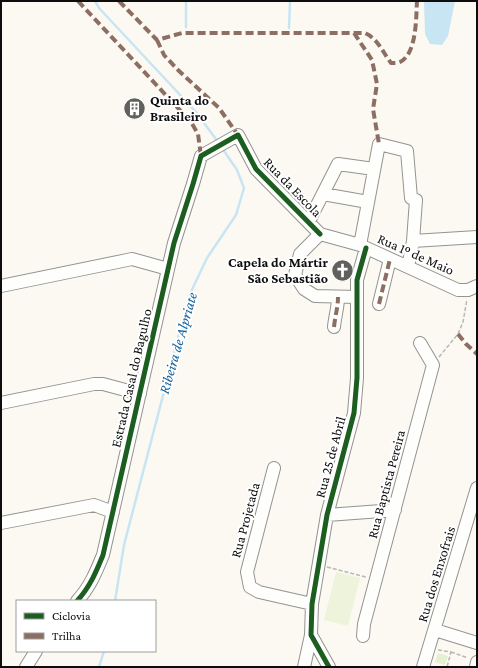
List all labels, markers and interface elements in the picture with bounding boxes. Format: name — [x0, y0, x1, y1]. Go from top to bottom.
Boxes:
place label: Quinta do Brasileiro — [150, 92, 209, 124]
building icon: Quinta do Brasileiro — [121, 95, 147, 121]
street label: Rua da Escola — [261, 154, 326, 220]
street label: Rua 1º de Maio — [375, 230, 457, 278]
place label: Capela do Mártir São Sebastião — [228, 254, 328, 286]
church icon: Capela do Mártir São Sebastião — [330, 257, 356, 283]
water label: Ribeira de Alpriate — [156, 290, 201, 396]
street label: Estrada Casal do Bagulho — [107, 307, 155, 449]
street label: Rua 25 de Abril — [311, 414, 349, 499]
street label: Rua Baptista Pereira — [364, 428, 408, 540]
street label: Rua Projetada — [227, 480, 264, 560]
street label: Rua dos Enxofrais — [414, 524, 458, 624]
legend — [16, 600, 156, 652]
text: Ciclovia — [52, 609, 91, 623]
text: Trilha — [52, 629, 82, 643]

